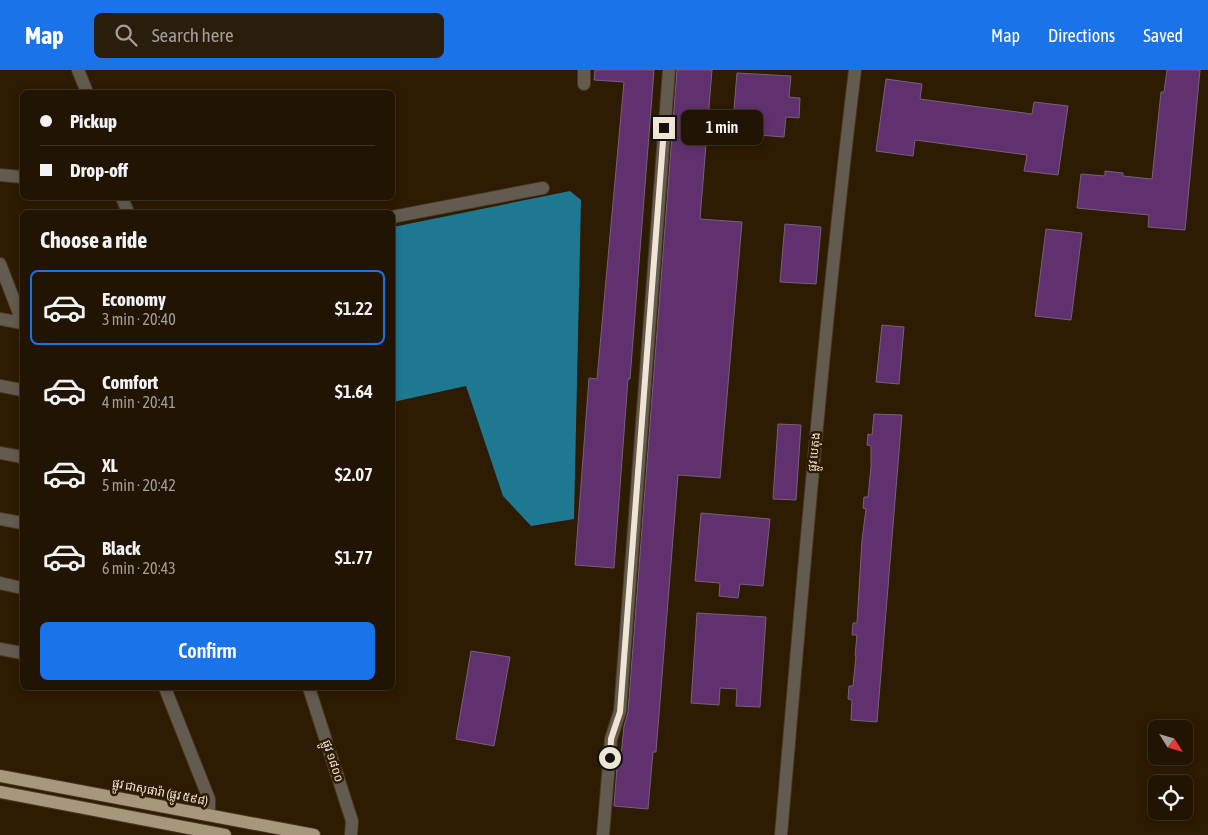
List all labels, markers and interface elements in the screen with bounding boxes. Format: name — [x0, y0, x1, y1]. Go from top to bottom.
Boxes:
search box — [94, 13, 444, 58]
icon: search — [112, 21, 140, 49]
text: Map — [25, 22, 64, 49]
text: Search here — [152, 24, 234, 46]
text: Map — [991, 25, 1020, 46]
text: Directions — [1048, 25, 1115, 46]
text: Saved — [1143, 25, 1183, 46]
text: Pickup — [70, 110, 117, 132]
callout: 1 min — [682, 110, 764, 146]
route end — [653, 117, 675, 139]
text: 1 min — [706, 118, 738, 136]
text: Drop-off — [70, 159, 128, 181]
text: Choose a ride — [40, 227, 147, 253]
icon: car — [42, 285, 87, 330]
text: Economy — [102, 288, 166, 310]
text: $1.22 — [335, 297, 373, 319]
text: 3 min · 20:40 — [102, 310, 176, 328]
icon: car — [42, 368, 87, 413]
text: Comfort — [102, 371, 158, 393]
text: $1.64 — [335, 380, 373, 402]
text: 4 min · 20:41 — [102, 393, 176, 411]
street label: ផ្លូវ បេតុង — [805, 432, 827, 473]
icon: car — [42, 451, 87, 496]
text: XL — [102, 454, 118, 476]
text: $2.07 — [335, 463, 373, 485]
text: 5 min · 20:42 — [102, 476, 176, 494]
icon: car — [42, 534, 87, 579]
text: Black — [102, 537, 140, 559]
text: $1.77 — [335, 546, 373, 568]
text: 6 min · 20:43 — [102, 559, 176, 577]
button: Confirm — [40, 622, 375, 680]
north arrow — [1148, 720, 1192, 765]
map controls — [1148, 720, 1193, 820]
street label: ផ្លូវ ១៨០០ — [316, 738, 346, 785]
route start — [599, 747, 621, 769]
button: locate — [1148, 775, 1193, 820]
street label: ផ្លូវ ជាសុផារ៉ា (ផ្លូវ ៥៩៨) — [110, 776, 209, 812]

